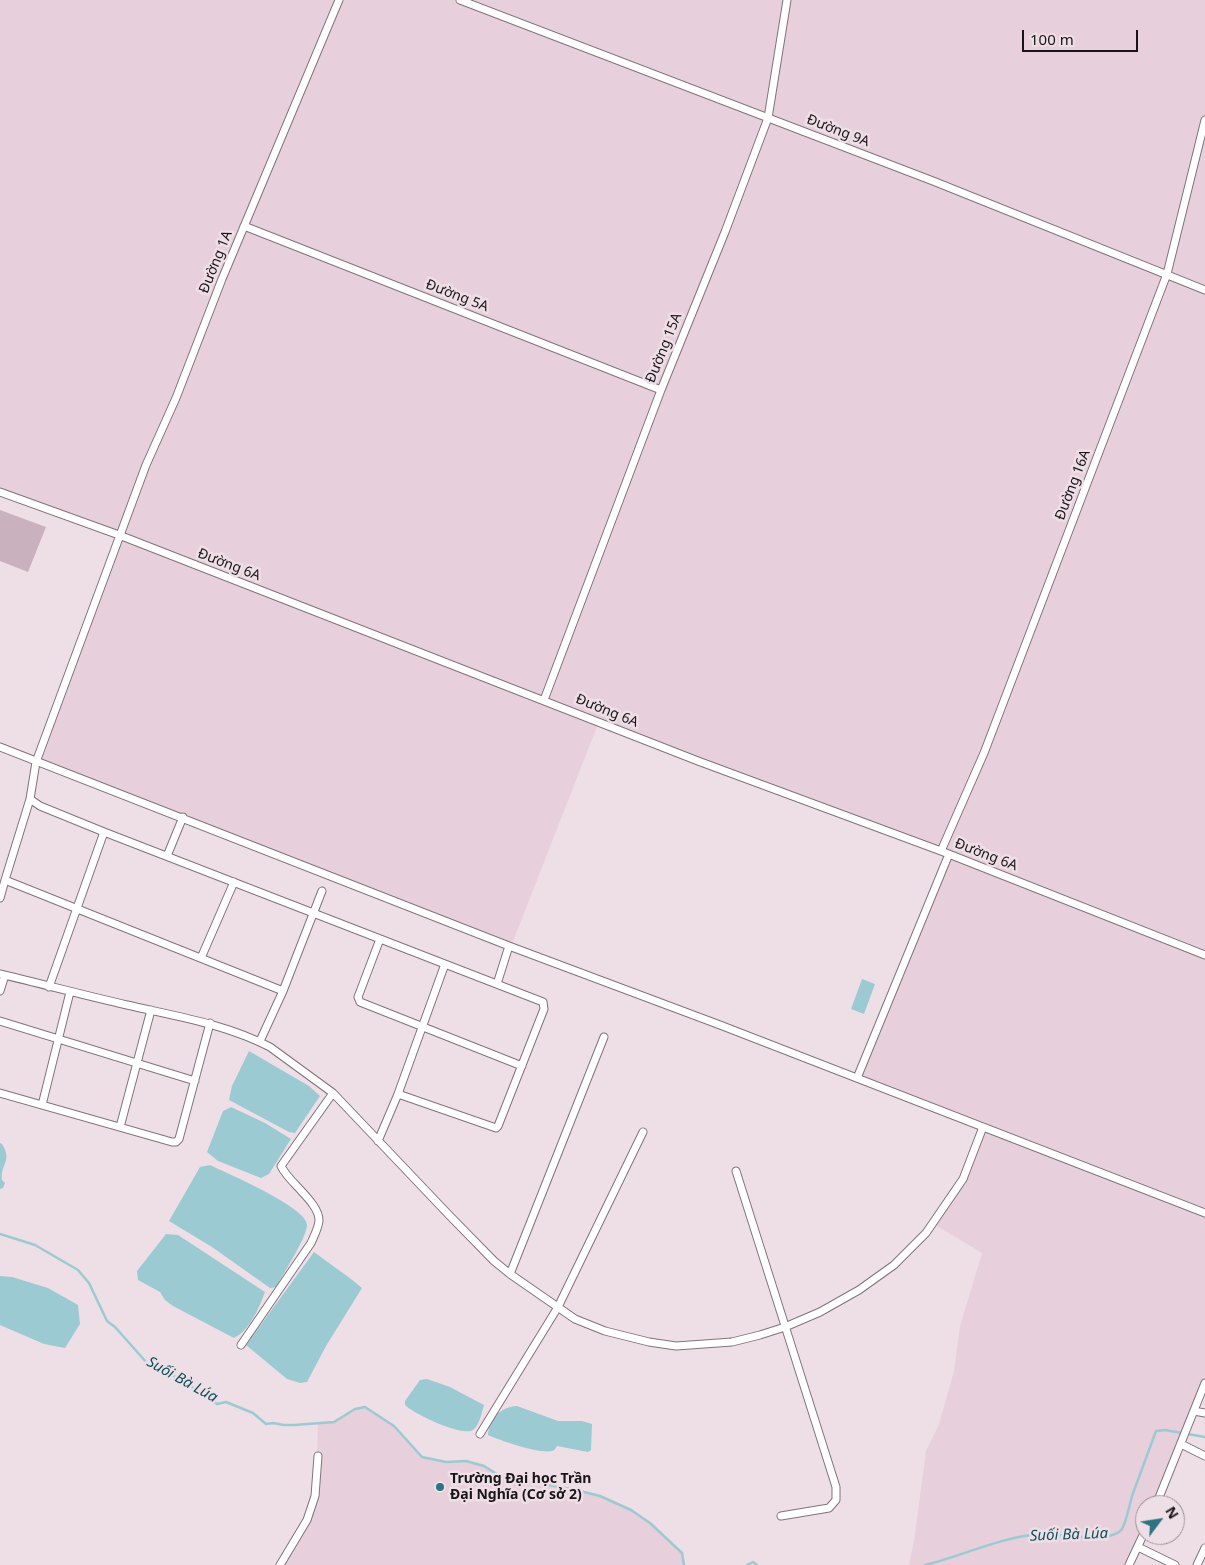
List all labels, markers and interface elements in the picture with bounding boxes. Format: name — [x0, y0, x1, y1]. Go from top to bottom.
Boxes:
scale bar — [1025, 20, 1141, 52]
text: 100 m — [1030, 29, 1074, 49]
street label: Đường 9A — [804, 111, 872, 151]
street label: Đường 1A — [196, 228, 236, 296]
street label: Đường 5A — [423, 276, 491, 316]
street label: Đường 15A — [642, 310, 686, 386]
street label: Đường 16A — [1052, 447, 1094, 523]
street label: Đường 6A — [195, 545, 263, 585]
street label: Đường 6A — [573, 691, 641, 731]
street label: Đường 6A — [952, 835, 1020, 875]
water label: Suối Bà Lúa — [143, 1353, 221, 1407]
place label: Trường Đại học Trần Đại Nghĩa (Cơ sở 2) — [450, 1471, 591, 1504]
marker: Trường Đại học Trần Đại Nghĩa (Cơ sở 2) — [434, 1481, 446, 1493]
north arrow — [1135, 1495, 1185, 1545]
text: N — [1161, 1503, 1184, 1522]
water label: Suối Bà Lúa — [1030, 1525, 1108, 1545]

